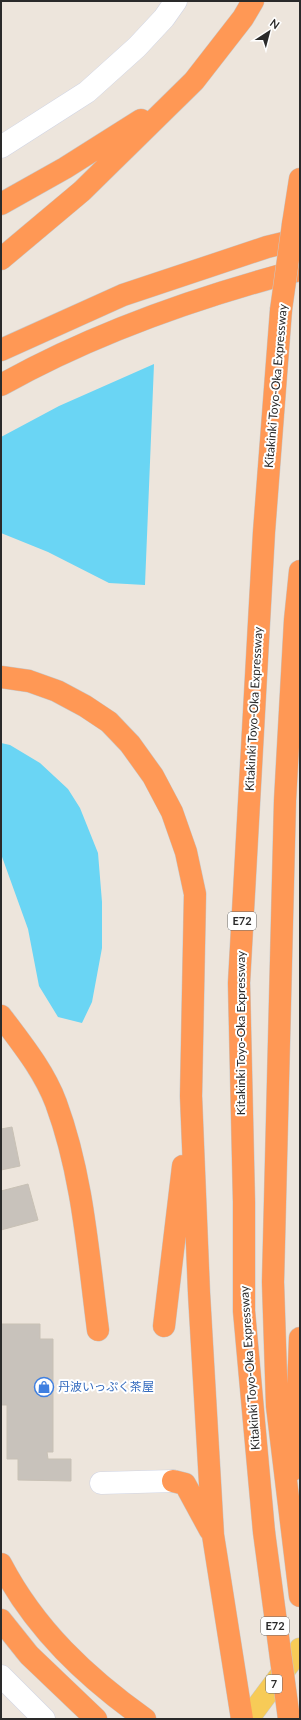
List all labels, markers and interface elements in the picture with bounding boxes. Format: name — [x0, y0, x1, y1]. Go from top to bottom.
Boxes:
north arrow — [249, 12, 289, 52]
text: N — [268, 16, 282, 31]
street label: Kitakinki Toyo-Oka Expressway — [261, 303, 290, 469]
street label: Kitakinki Toyo-Oka Expressway — [242, 626, 265, 791]
road number: E72 — [228, 912, 256, 930]
street label: Kitakinki Toyo-Oka Expressway — [233, 950, 248, 1115]
street label: Kitakinki Toyo-Oka Expressway — [236, 1285, 263, 1451]
shop icon: 丹波いっぷく茶屋 — [33, 1376, 55, 1398]
place label: 丹波いっぷく茶屋 — [58, 1379, 154, 1394]
road number: E72 — [261, 1617, 289, 1635]
road number: 7 — [266, 1675, 282, 1693]

